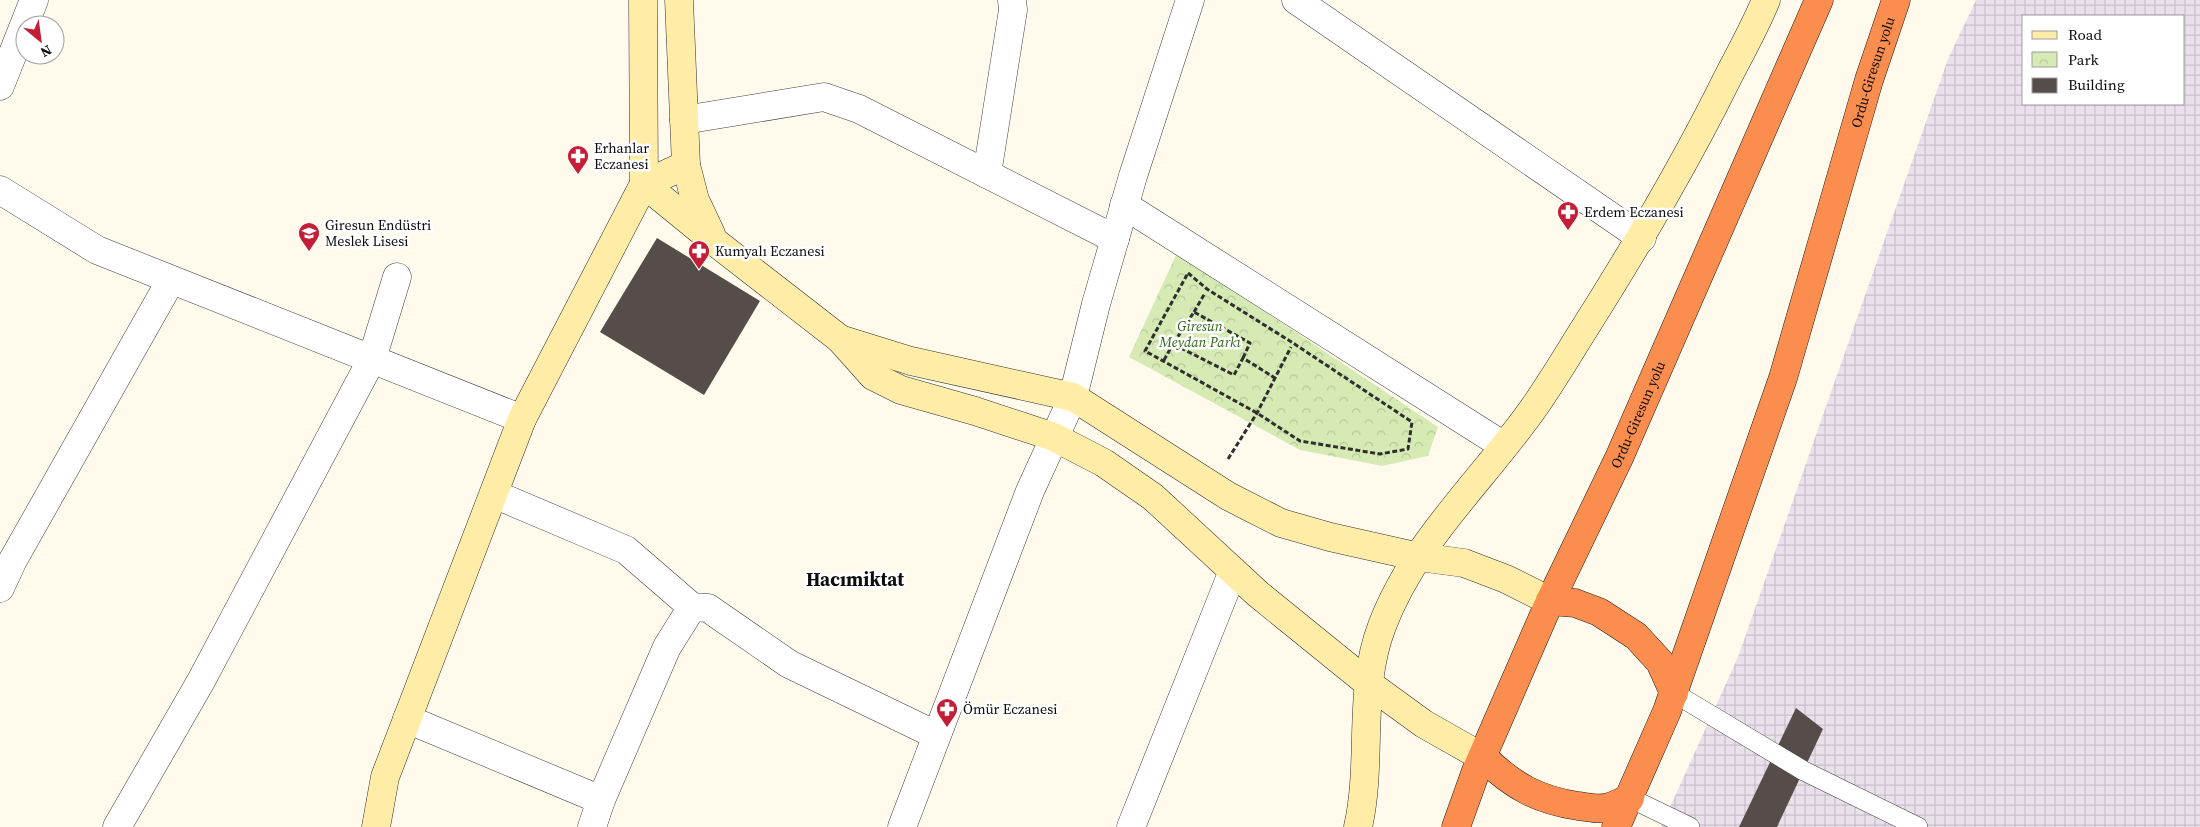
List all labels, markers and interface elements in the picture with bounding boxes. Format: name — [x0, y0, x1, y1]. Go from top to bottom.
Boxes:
street label: Ordu-Giresun yolu — [1846, 14, 1900, 130]
north arrow — [15, 15, 65, 65]
legend — [2022, 15, 2185, 105]
text: Road — [2068, 24, 2102, 45]
text: N — [37, 40, 56, 63]
text: Park — [2068, 49, 2100, 70]
text: Building — [2068, 74, 2125, 95]
place label: Erhanlar Eczanesi — [594, 138, 649, 174]
pharmacy icon: Erhanlar Eczanesi — [566, 144, 590, 175]
pharmacy icon: Erdem Eczanesi — [1556, 200, 1580, 231]
place label: Erdem Eczanesi — [1584, 202, 1684, 222]
place label: Giresun Endüstri Meslek Lisesi — [325, 215, 431, 251]
school or university icon: Giresun Endüstri Meslek Lisesi — [297, 221, 321, 252]
pharmacy icon: Kumyalı Eczanesi — [687, 239, 711, 270]
place label: Kumyalı Eczanesi — [715, 241, 825, 261]
park label: Giresun Meydan Parkı — [1158, 316, 1242, 352]
street label: Ordu-Giresun yolu — [1605, 358, 1670, 472]
district label: Hacımiktat — [806, 566, 904, 592]
pharmacy icon: Ömür Eczanesi — [935, 697, 959, 728]
place label: Ömür Eczanesi — [963, 699, 1057, 719]

